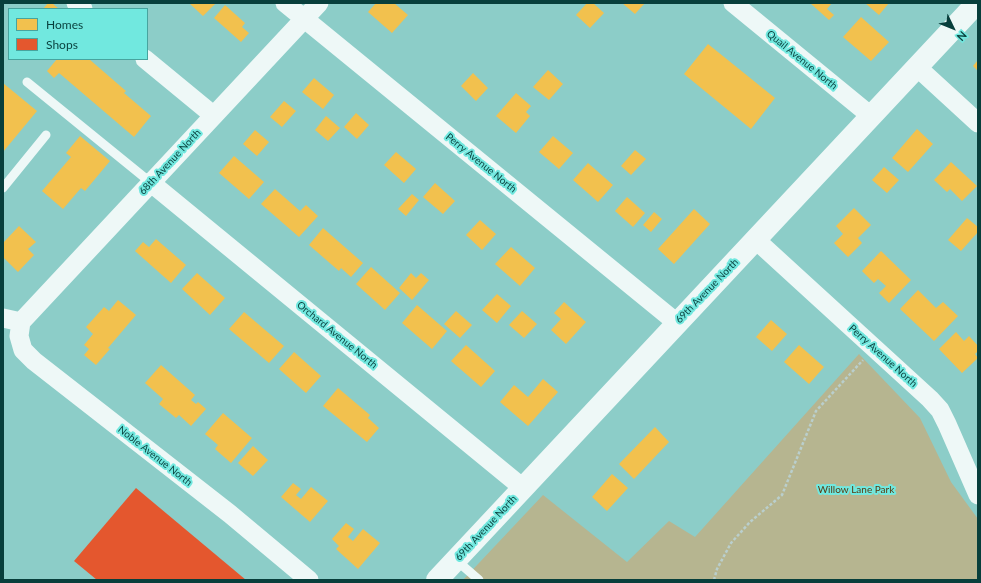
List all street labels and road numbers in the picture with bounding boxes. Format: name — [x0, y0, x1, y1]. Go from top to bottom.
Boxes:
street label: Quail Avenue North — [764, 28, 840, 92]
street label: 68th Avenue North — [137, 127, 203, 197]
street label: Perry Avenue North — [443, 131, 519, 195]
street label: 69th Avenue North — [673, 256, 741, 326]
street label: Orchard Avenue North — [294, 299, 380, 371]
street label: Perry Avenue North — [846, 322, 920, 390]
street label: Noble Avenue North — [116, 423, 194, 489]
street label: 69th Avenue North — [453, 493, 519, 563]

